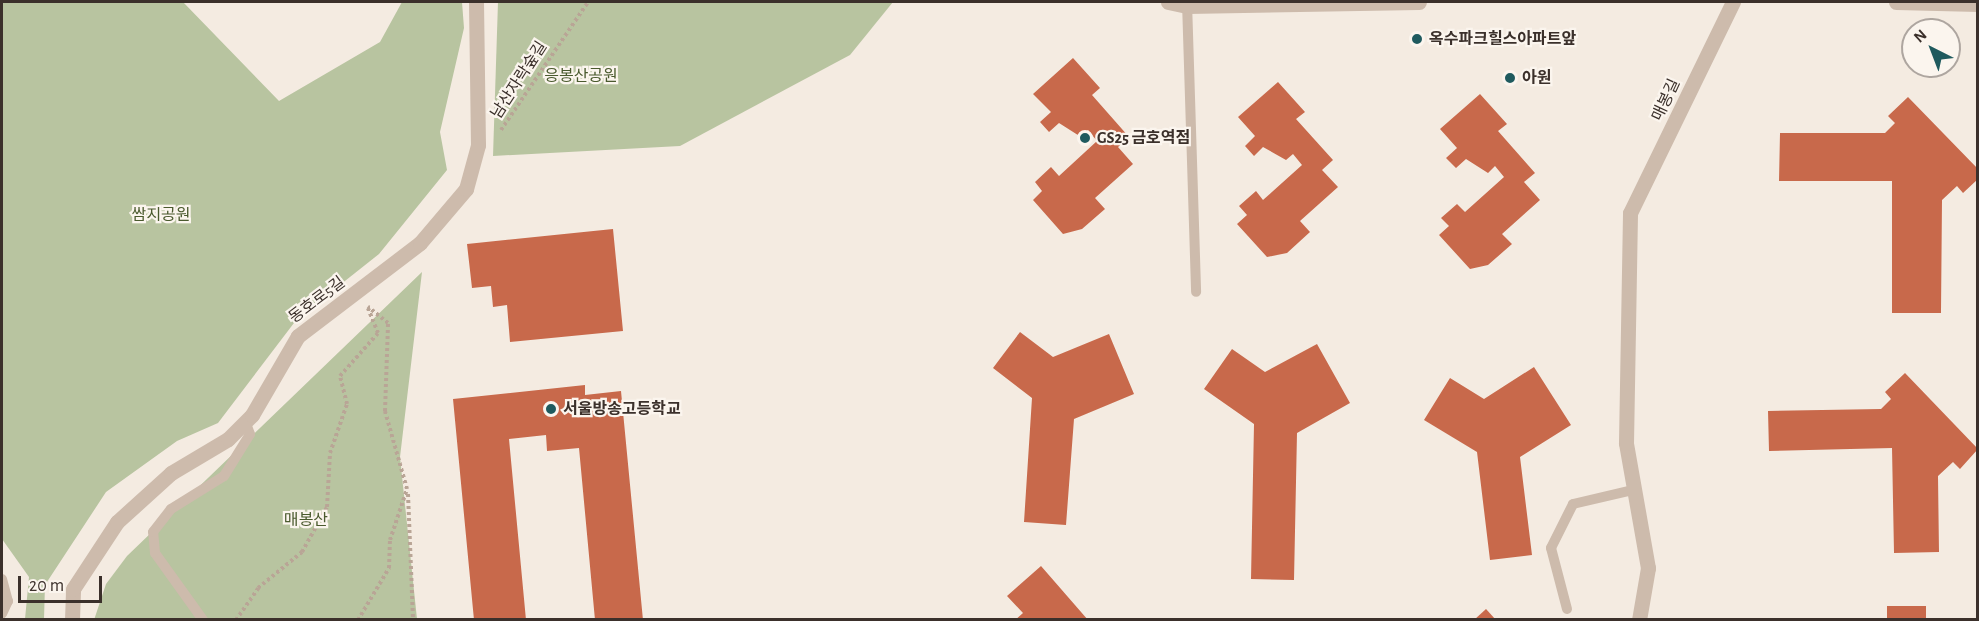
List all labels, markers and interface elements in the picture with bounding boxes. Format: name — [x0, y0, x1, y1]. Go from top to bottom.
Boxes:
north arrow — [1901, 18, 1961, 78]
text: N — [1911, 26, 1930, 46]
place label: 옥수파크힐스아파트앞 — [1429, 29, 1576, 49]
marker: 옥수파크힐스아파트앞 — [1410, 32, 1424, 46]
street label: 남산자락숲길 — [487, 38, 551, 122]
park label: 응봉산공원 — [544, 66, 618, 86]
place label: 아원 — [1522, 68, 1551, 88]
marker: 아원 — [1503, 71, 1517, 85]
street label: 매봉길 — [1648, 76, 1684, 124]
place label: GS25 금호역점 — [1097, 128, 1190, 148]
marker: GS25 금호역점 — [1078, 131, 1092, 145]
park label: 쌈지공원 — [132, 205, 190, 225]
street label: 동호로5길 — [285, 273, 349, 327]
place label: 서울방송고등학교 — [563, 399, 681, 419]
marker: 서울방송고등학교 — [544, 402, 558, 416]
park label: 매봉산 — [284, 510, 328, 530]
scale bar — [21, 564, 105, 602]
text: 20 m — [29, 577, 64, 595]

